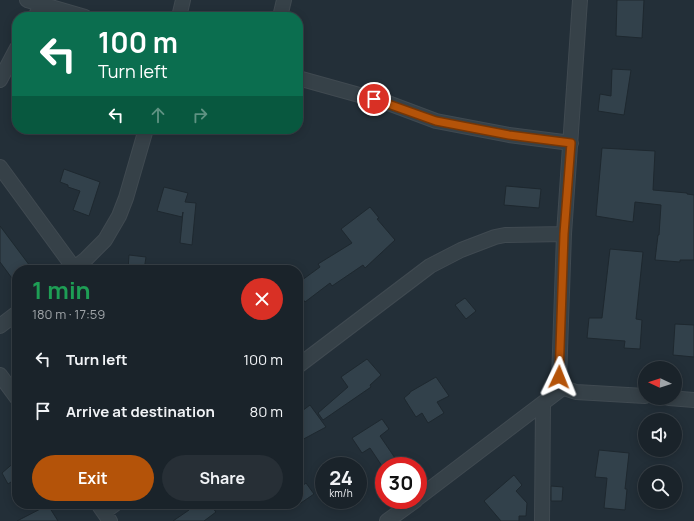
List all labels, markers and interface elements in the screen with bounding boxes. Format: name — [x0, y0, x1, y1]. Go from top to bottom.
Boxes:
text: 100 m — [98, 23, 178, 61]
icon: left — [32, 28, 84, 80]
text: Turn left — [98, 59, 168, 83]
pin — [357, 82, 391, 116]
icon: arrive — [363, 88, 385, 110]
icon: left — [105, 104, 127, 126]
icon: ahead — [147, 104, 169, 126]
icon: right — [189, 104, 211, 126]
text: 1 min — [32, 273, 91, 306]
button: close — [241, 278, 283, 320]
text: 180 m · 17:59 — [32, 305, 105, 323]
icon: left — [32, 348, 54, 370]
text: Turn left — [66, 349, 128, 370]
text: 100 m — [243, 349, 283, 370]
position arrow — [538, 356, 580, 398]
north arrow — [638, 361, 682, 405]
map controls — [638, 361, 682, 509]
icon: arrive — [32, 400, 54, 422]
text: Arrive at destination — [66, 401, 215, 422]
text: 80 m — [249, 401, 283, 422]
button: sound — [638, 413, 682, 457]
button: Exit — [32, 455, 154, 501]
button: Share — [162, 455, 283, 501]
speed limit sign: 30 — [375, 457, 427, 509]
text: 24 — [329, 464, 353, 491]
button: search — [638, 465, 682, 509]
text: km/h — [329, 486, 353, 500]

